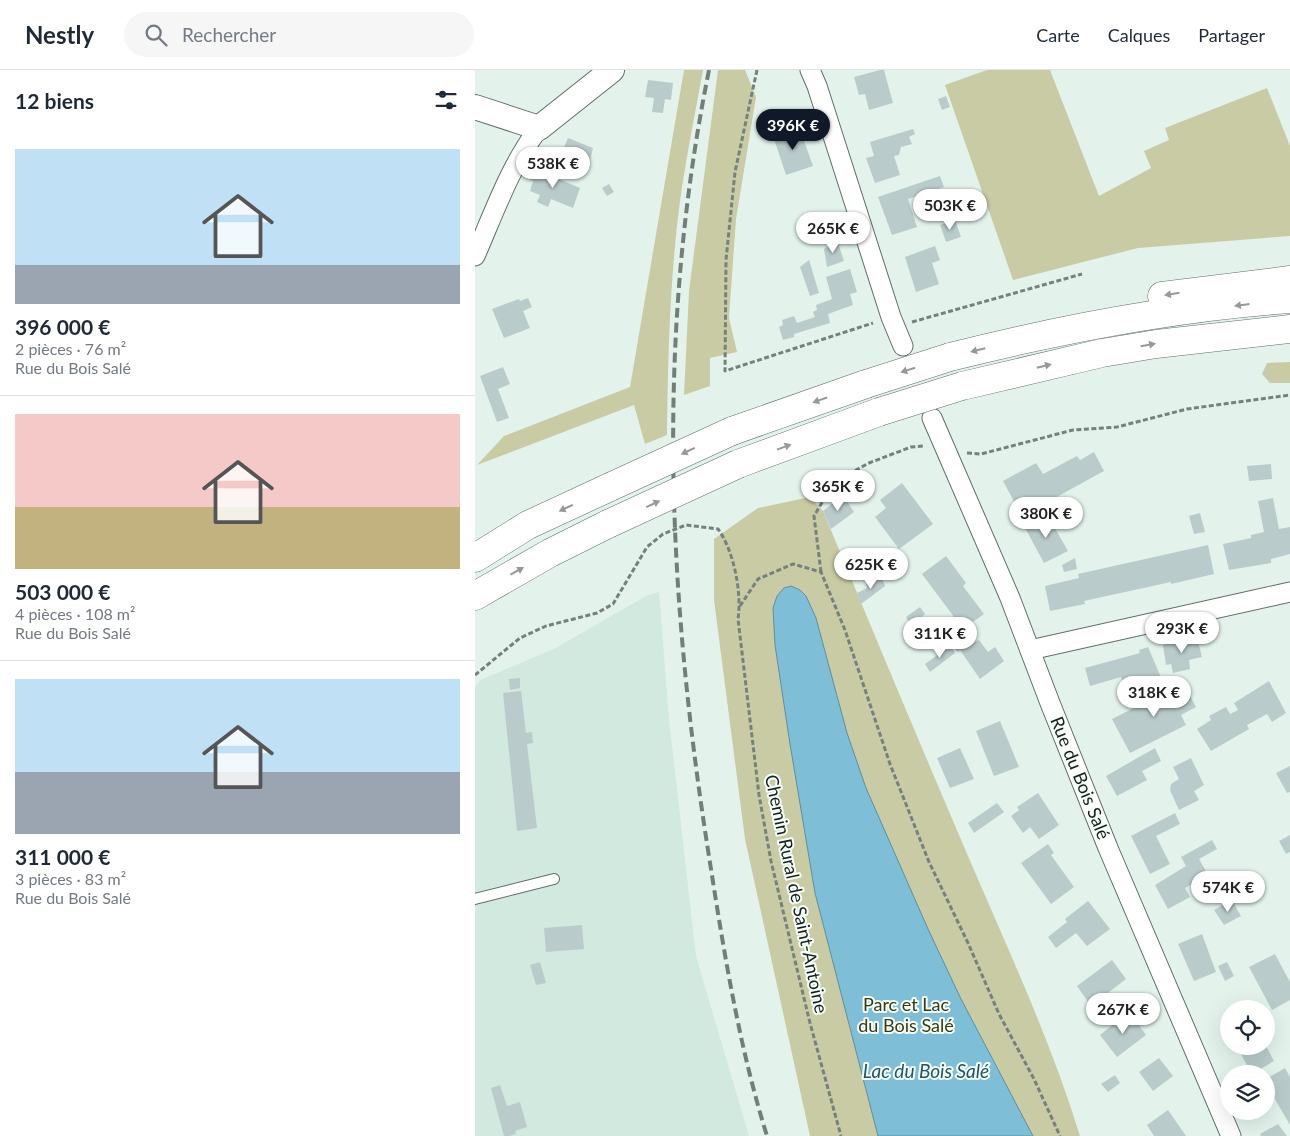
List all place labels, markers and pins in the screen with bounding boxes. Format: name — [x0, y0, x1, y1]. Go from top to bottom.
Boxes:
pin: 396K € — [752, 108, 834, 151]
pin: 538K € — [512, 146, 594, 189]
pin: 503K € — [909, 189, 991, 231]
pin: 265K € — [792, 212, 874, 254]
pin: 365K € — [797, 470, 879, 512]
pin: 380K € — [1005, 496, 1087, 539]
pin: 625K € — [830, 548, 912, 590]
pin: 293K € — [1141, 612, 1223, 654]
pin: 311K € — [899, 616, 981, 659]
pin: 318K € — [1113, 676, 1195, 718]
pin: 574K € — [1187, 870, 1269, 913]
pin: 267K € — [1082, 992, 1164, 1035]

